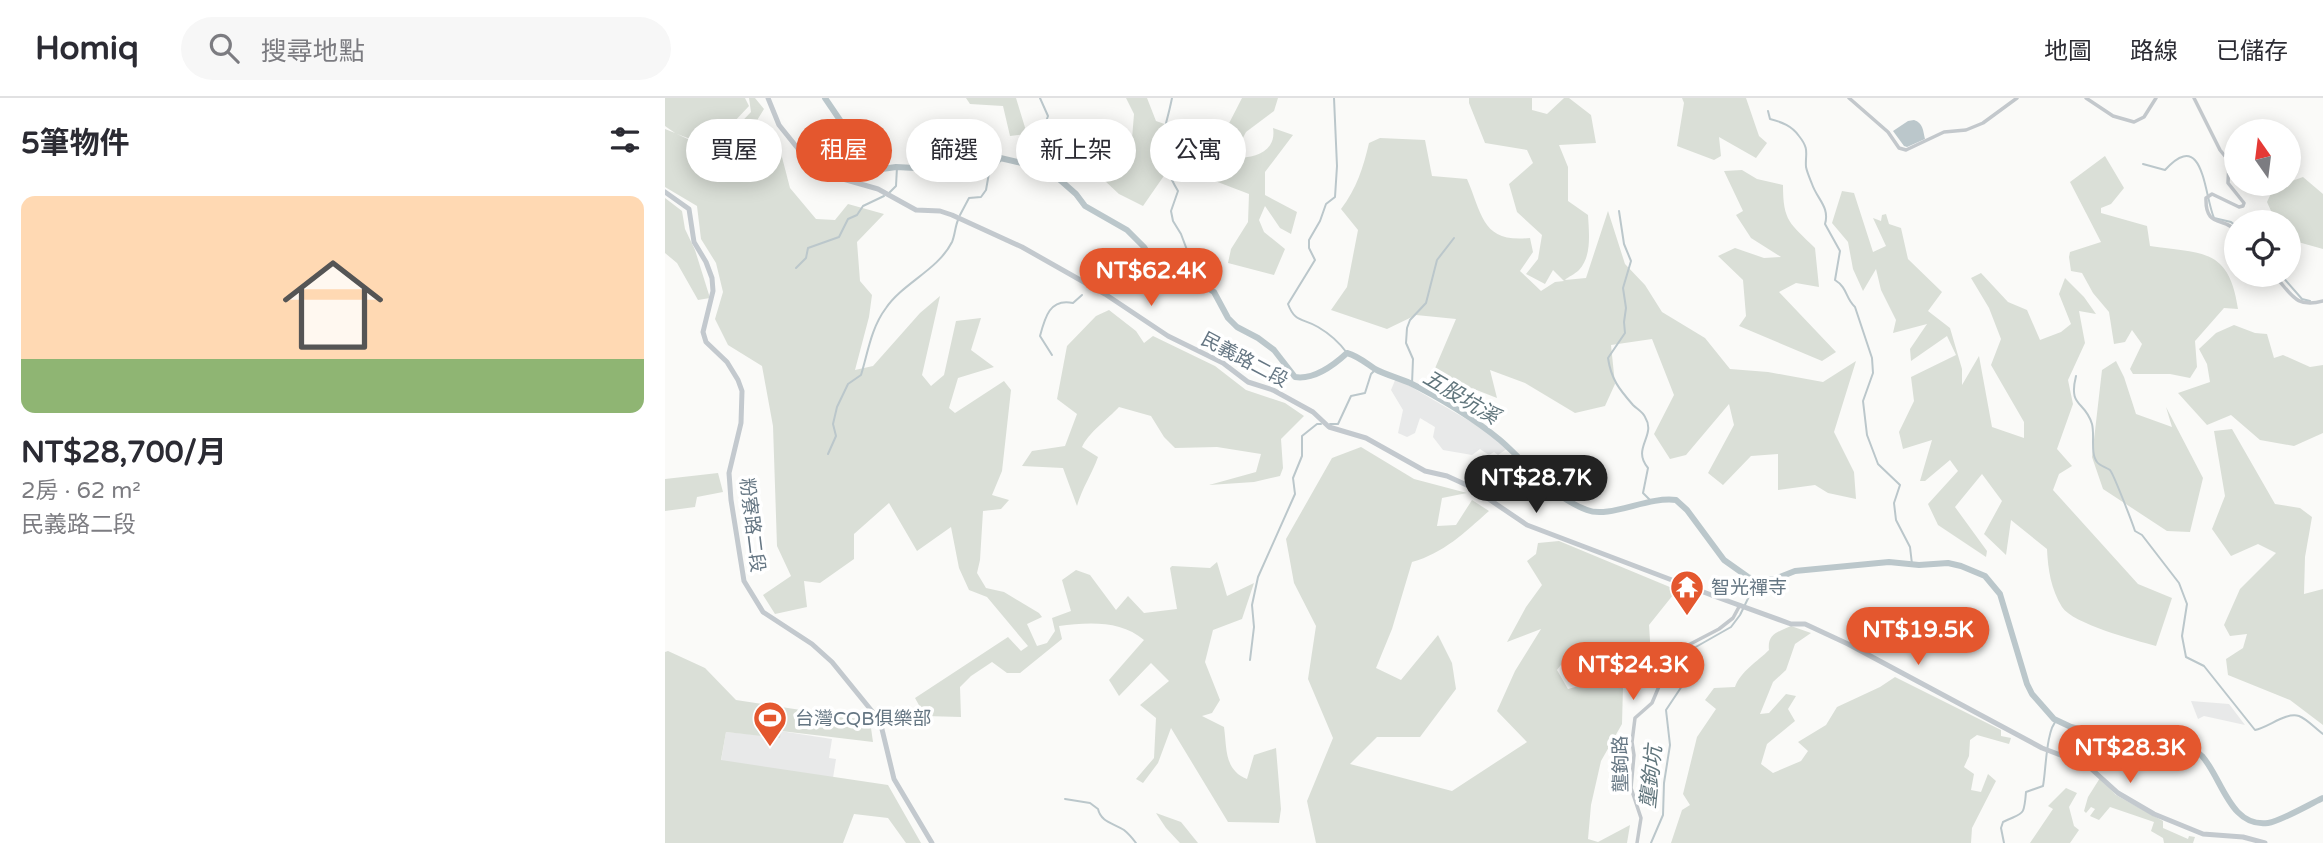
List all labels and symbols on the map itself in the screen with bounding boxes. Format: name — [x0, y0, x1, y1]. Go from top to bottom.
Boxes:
north arrow — [2224, 119, 2301, 196]
pin: NT$62.4K — [1079, 248, 1223, 308]
street label: 民義路二段 — [1197, 328, 1292, 392]
water label: 五股坑溪 — [1418, 365, 1506, 431]
pin: NT$28.7K — [1464, 456, 1608, 515]
street label: 粉寮路二段 — [735, 477, 769, 574]
temple icon: 智光禪寺 — [1668, 568, 1706, 617]
place label: 智光禪寺 — [1711, 577, 1787, 599]
pin: NT$19.5K — [1846, 608, 1990, 667]
pin: NT$24.3K — [1561, 642, 1705, 702]
sports icon: 台灣CQB俱樂部 — [751, 699, 789, 748]
place label: 台灣CQB俱樂部 — [795, 708, 931, 730]
pin: NT$28.3K — [2058, 726, 2202, 785]
street label: 壟鉤路 — [1610, 735, 1632, 793]
water label: 壟鉤坑 — [1636, 741, 1668, 810]

